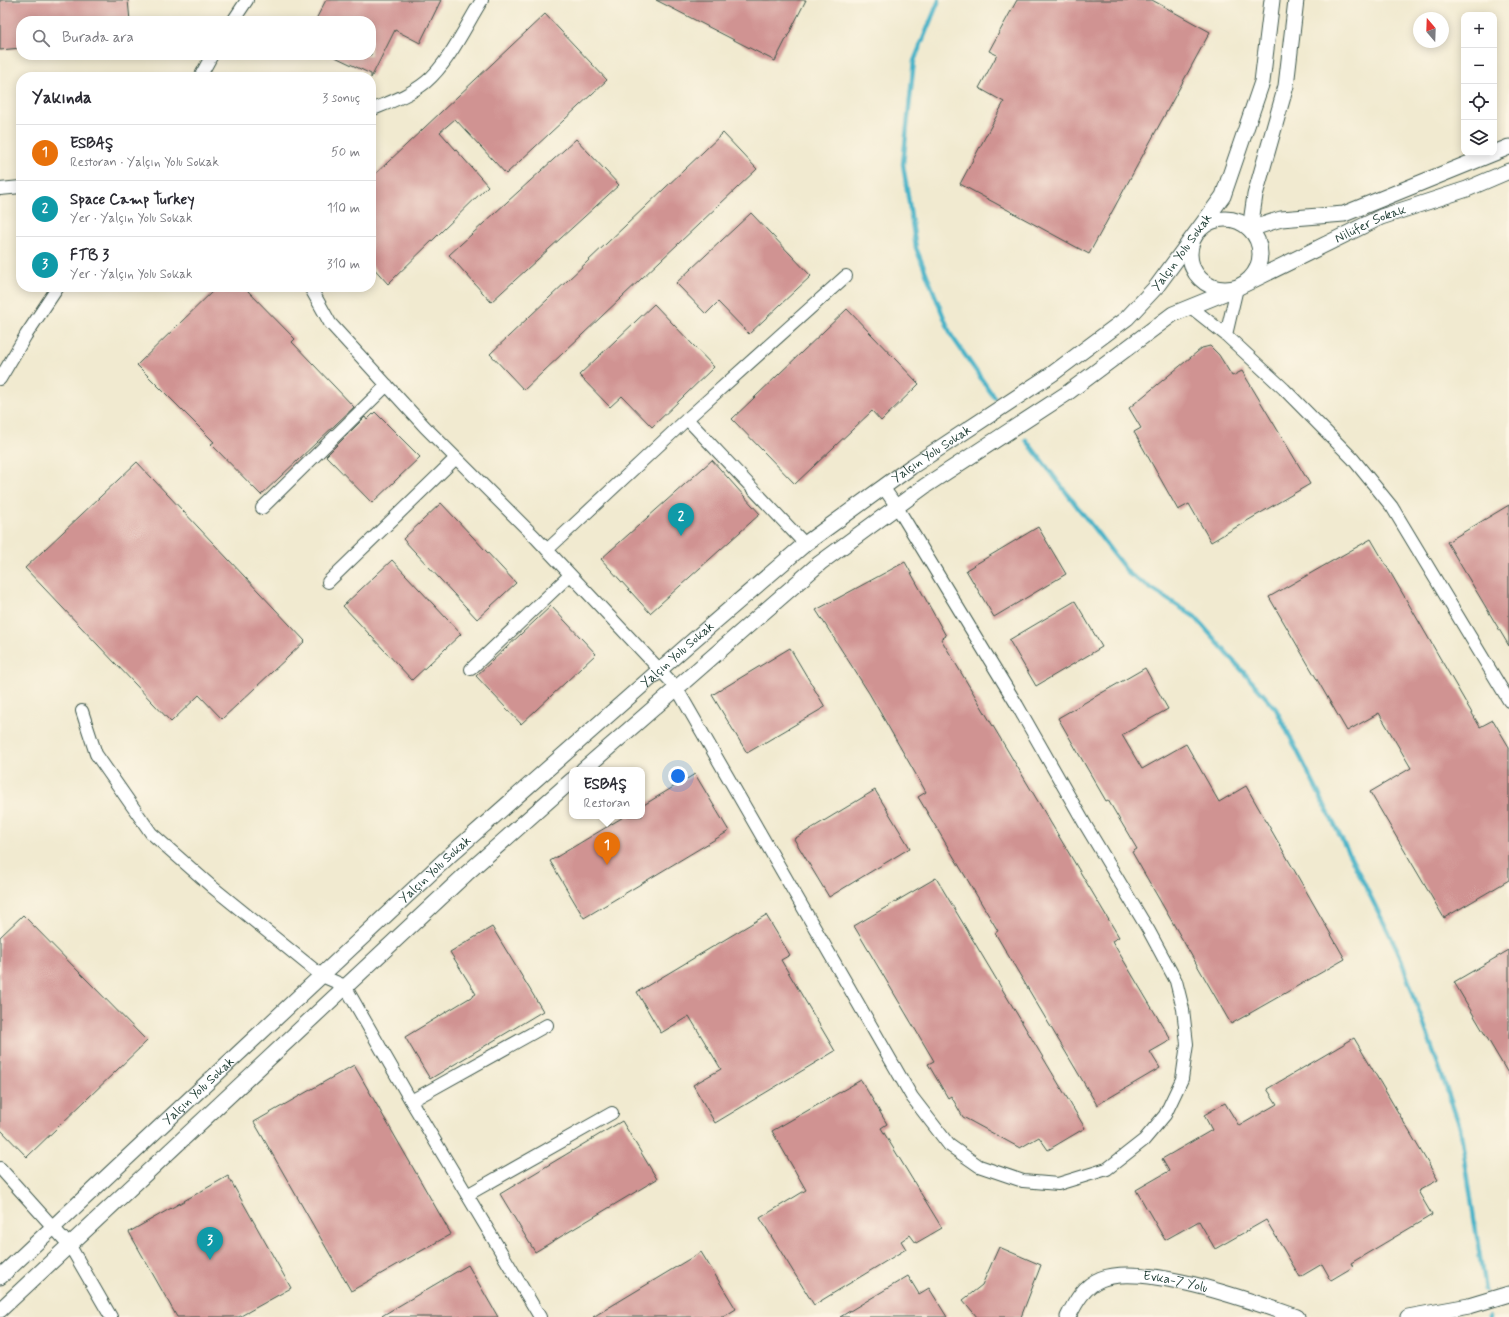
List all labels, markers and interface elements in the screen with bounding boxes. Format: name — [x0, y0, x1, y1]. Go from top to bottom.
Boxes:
north arrow — [1413, 12, 1449, 48]
map controls — [1461, 12, 1497, 156]
button: + — [1461, 12, 1497, 48]
search box — [16, 16, 376, 60]
icon: search — [30, 27, 52, 49]
text: Burada ara — [62, 28, 134, 48]
button: − — [1461, 48, 1497, 84]
button: locate — [1461, 84, 1497, 120]
text: Yakında — [32, 87, 92, 109]
text: 3 sonuç — [322, 90, 360, 107]
button: layers — [1461, 120, 1497, 156]
text: ESBAŞ — [70, 134, 113, 154]
text: 1 — [42, 144, 48, 161]
text: 50 m — [331, 144, 360, 161]
text: Restoran · Yalçın Yolu Sokak — [70, 154, 219, 171]
text: Space Camp Turkey — [70, 190, 194, 210]
text: 2 — [42, 200, 48, 217]
text: 110 m — [327, 200, 360, 217]
street label: Nilüfer Sokak — [1332, 201, 1409, 247]
text: Yer · Yalçın Yolu Sokak — [70, 210, 192, 227]
street label: Yalçın Yolu Sokak — [1148, 210, 1216, 295]
text: FTB 3 — [70, 246, 109, 266]
text: 3 — [42, 256, 48, 273]
text: 310 m — [327, 256, 360, 273]
text: Yer · Yalçın Yolu Sokak — [70, 266, 192, 283]
street label: Yalçın Yolu Sokak — [888, 421, 975, 487]
pin: 2 — [668, 503, 694, 536]
street label: Yalçın Yolu Sokak — [637, 617, 718, 691]
your location — [668, 766, 688, 786]
popup — [569, 767, 645, 819]
text: ESBAŞ — [584, 775, 627, 795]
text: Restoran — [584, 795, 630, 812]
street label: Yalçın Yolu Sokak — [395, 832, 475, 907]
pin: 1 — [594, 832, 620, 865]
street label: Yalçın Yolu Sokak — [159, 1053, 238, 1129]
pin: 3 — [197, 1227, 223, 1260]
street label: Evka-7 Yolu — [1142, 1267, 1210, 1297]

